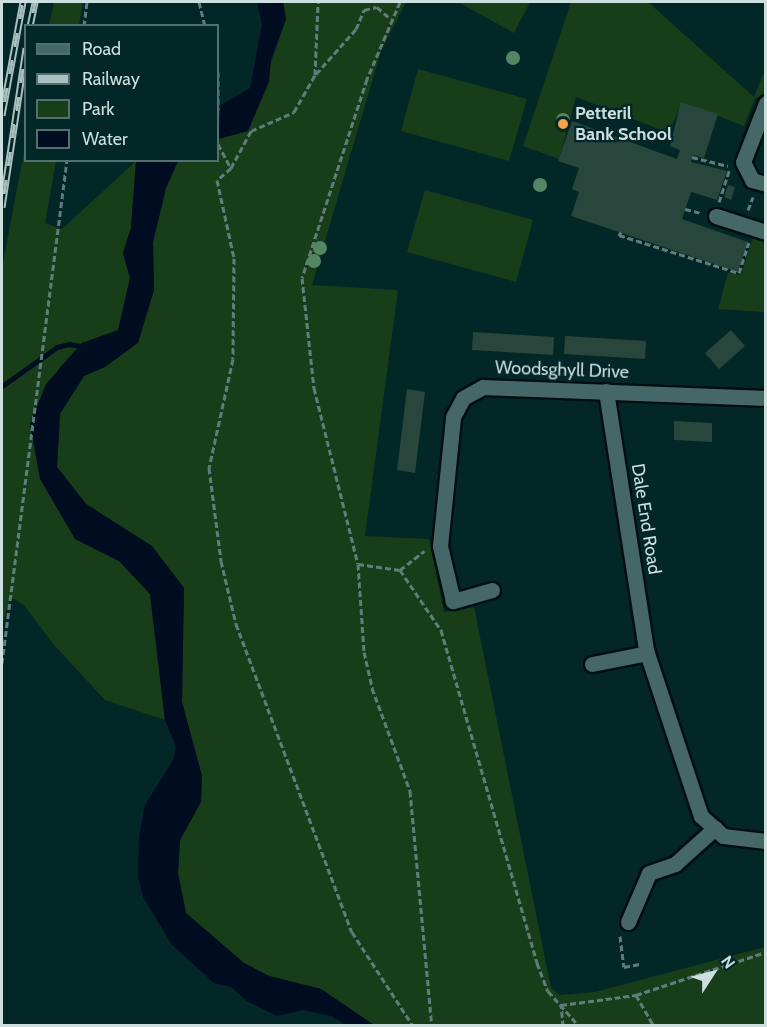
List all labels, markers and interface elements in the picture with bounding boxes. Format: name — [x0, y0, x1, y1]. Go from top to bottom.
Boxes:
legend — [24, 24, 219, 162]
text: Road — [82, 38, 121, 60]
text: Railway — [82, 68, 140, 90]
text: Park — [82, 98, 114, 120]
place label: Petteril Bank School — [575, 103, 672, 146]
marker: Petteril Bank School — [556, 117, 570, 131]
text: Water — [82, 128, 128, 150]
street label: Woodsghyll Drive — [495, 357, 629, 383]
street label: Dale End Road — [627, 462, 665, 576]
north arrow — [683, 943, 743, 1003]
text: N — [717, 952, 739, 972]

